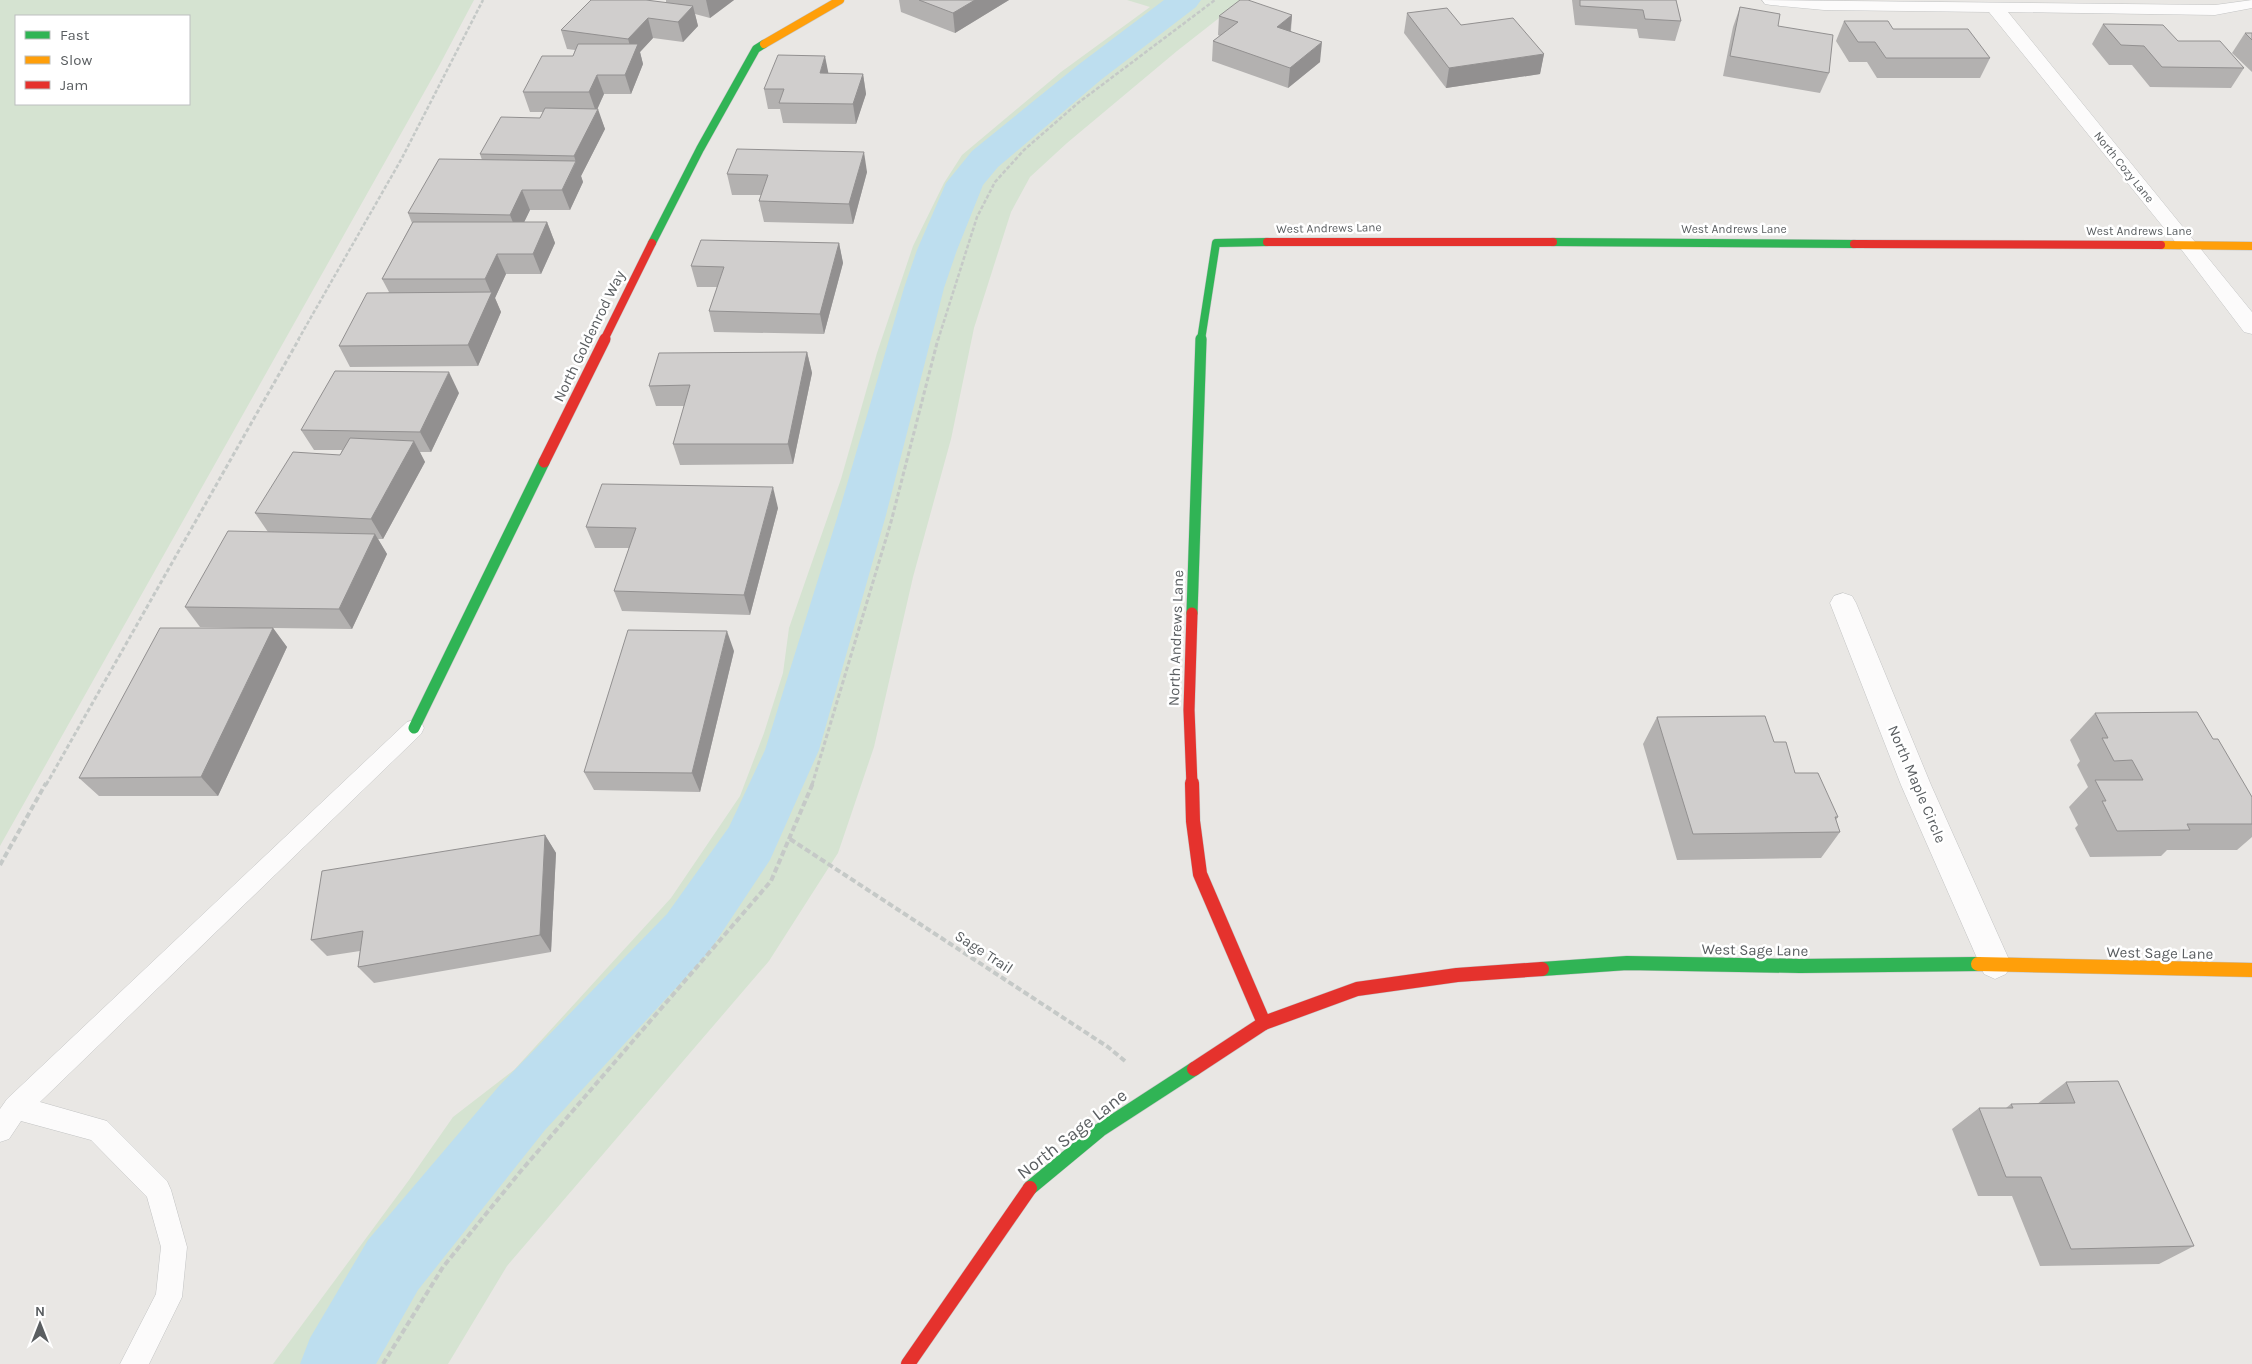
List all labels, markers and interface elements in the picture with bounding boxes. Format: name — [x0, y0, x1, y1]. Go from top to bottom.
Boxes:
legend — [15, 15, 190, 105]
text: Fast — [60, 26, 90, 44]
text: Slow — [60, 51, 92, 69]
text: Jam — [60, 76, 88, 94]
street label: North Cozy Lane — [2091, 129, 2157, 205]
street label: West Andrews Lane — [1276, 220, 1382, 236]
street label: West Andrews Lane — [1681, 222, 1787, 236]
street label: West Andrews Lane — [2086, 224, 2192, 238]
street label: North Goldenrod Way — [549, 267, 629, 405]
street label: North Andrews Lane — [1165, 570, 1187, 706]
street label: North Maple Circle — [1884, 722, 1950, 846]
street label: Sage Trail — [951, 927, 1017, 977]
street label: West Sage Lane — [1701, 940, 1809, 960]
street label: West Sage Lane — [2106, 943, 2214, 963]
street label: North Sage Lane — [1013, 1084, 1131, 1184]
north arrow — [15, 1299, 65, 1349]
text: N — [35, 1303, 45, 1320]

